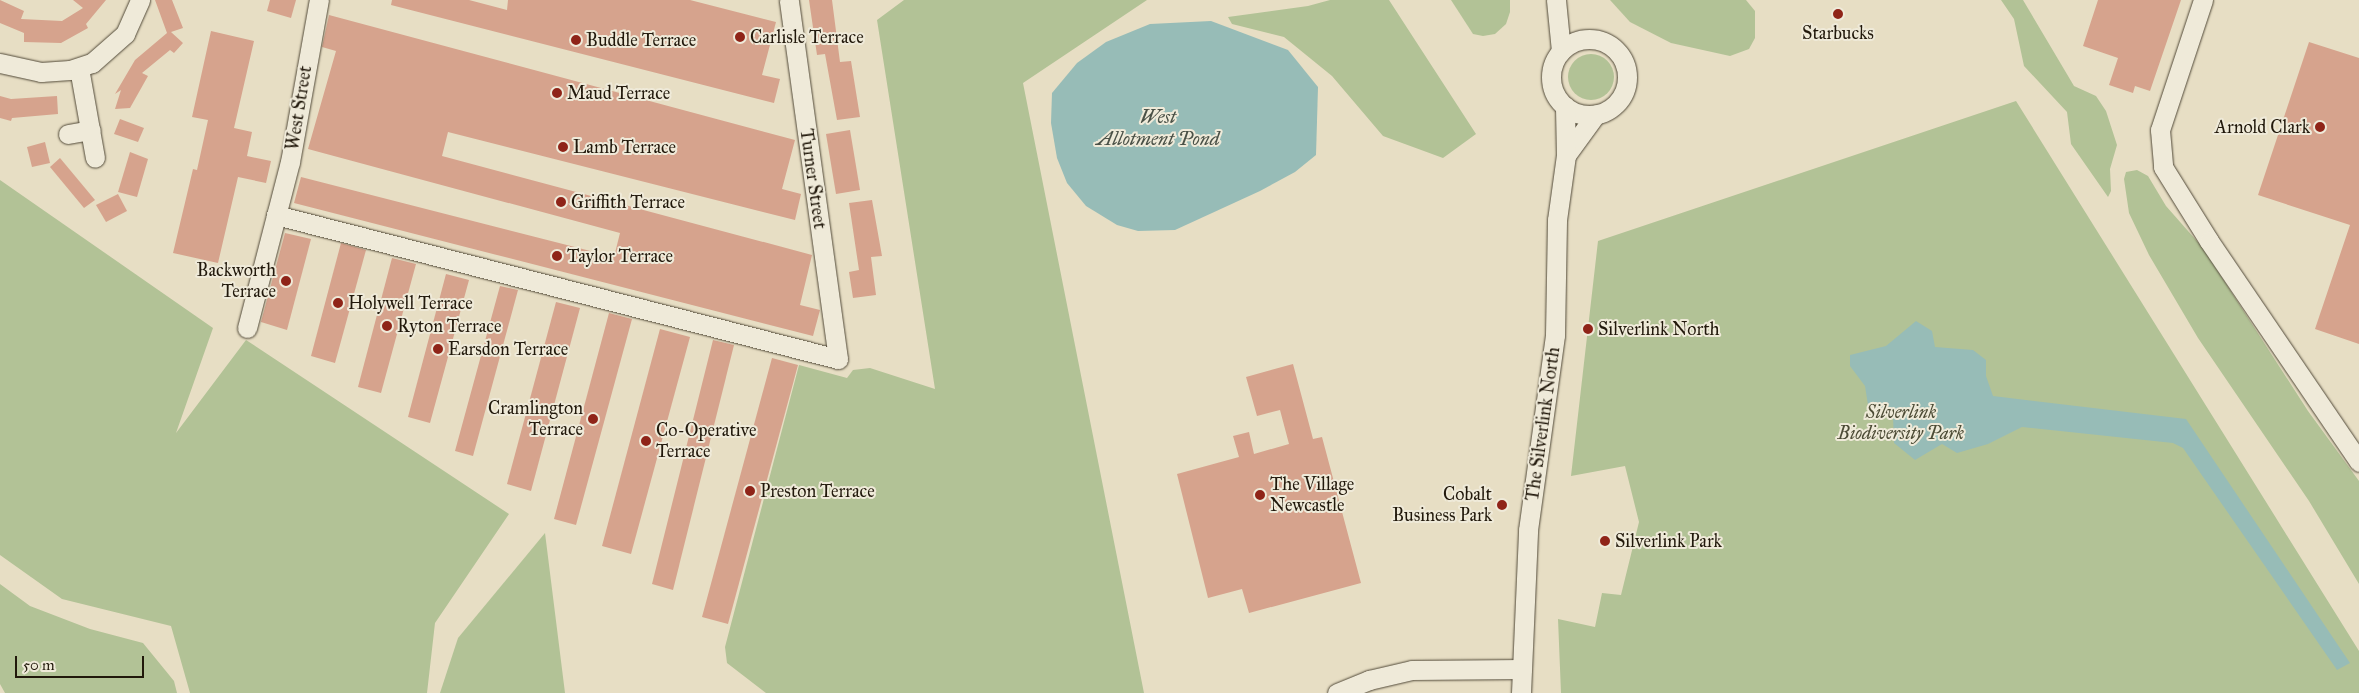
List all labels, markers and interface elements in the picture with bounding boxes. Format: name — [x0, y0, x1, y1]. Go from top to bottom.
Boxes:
marker: Starbucks — [1832, 8, 1844, 20]
place label: Starbucks — [1802, 22, 1874, 44]
place label: Carlisle Terrace — [750, 26, 864, 48]
place label: Buddle Terrace — [586, 29, 696, 51]
marker: Carlisle Terrace — [734, 31, 746, 43]
marker: Buddle Terrace — [570, 34, 582, 46]
street label: West Street — [282, 64, 316, 152]
place label: Maud Terrace — [567, 82, 670, 104]
marker: Maud Terrace — [551, 87, 563, 99]
water label: West Allotment Pond — [1096, 106, 1220, 150]
place label: Arnold Clark — [2215, 116, 2310, 138]
marker: Arnold Clark — [2314, 121, 2326, 133]
street label: Turner Street — [795, 127, 831, 231]
place label: Lamb Terrace — [573, 136, 676, 158]
marker: Lamb Terrace — [557, 141, 569, 153]
place label: Griffith Terrace — [571, 191, 685, 213]
marker: Griffith Terrace — [555, 196, 567, 208]
place label: Taylor Terrace — [567, 245, 673, 267]
marker: Taylor Terrace — [551, 250, 563, 262]
place label: Backworth Terrace — [197, 260, 276, 302]
marker: Backworth Terrace — [280, 275, 292, 287]
place label: Holywell Terrace — [348, 292, 473, 314]
marker: Holywell Terrace — [332, 297, 344, 309]
place label: Ryton Terrace — [397, 315, 501, 337]
place label: Silverlink North — [1598, 318, 1720, 340]
marker: Ryton Terrace — [381, 320, 393, 332]
marker: Silverlink North — [1582, 323, 1594, 335]
place label: Earsdon Terrace — [448, 338, 568, 360]
marker: Earsdon Terrace — [432, 343, 444, 355]
street label: The Silverlink North — [1522, 346, 1564, 502]
place label: Cramlington Terrace — [488, 398, 583, 440]
park label: Silverlink Biodiversity Park — [1838, 402, 1964, 444]
marker: Cramlington Terrace — [587, 413, 599, 425]
place label: Co-Operative Terrace — [656, 420, 756, 462]
marker: Co-Operative Terrace — [640, 435, 652, 447]
place label: The Village Newcastle — [1270, 474, 1354, 516]
place label: Preston Terrace — [760, 480, 875, 502]
place label: Cobalt Business Park — [1392, 484, 1492, 526]
marker: Preston Terrace — [744, 485, 756, 497]
marker: The Village Newcastle — [1254, 489, 1266, 501]
marker: Cobalt Business Park — [1496, 499, 1508, 511]
place label: Silverlink Park — [1615, 530, 1722, 552]
marker: Silverlink Park — [1599, 535, 1611, 547]
scale bar — [18, 646, 146, 678]
text: 50 m — [23, 656, 55, 674]

